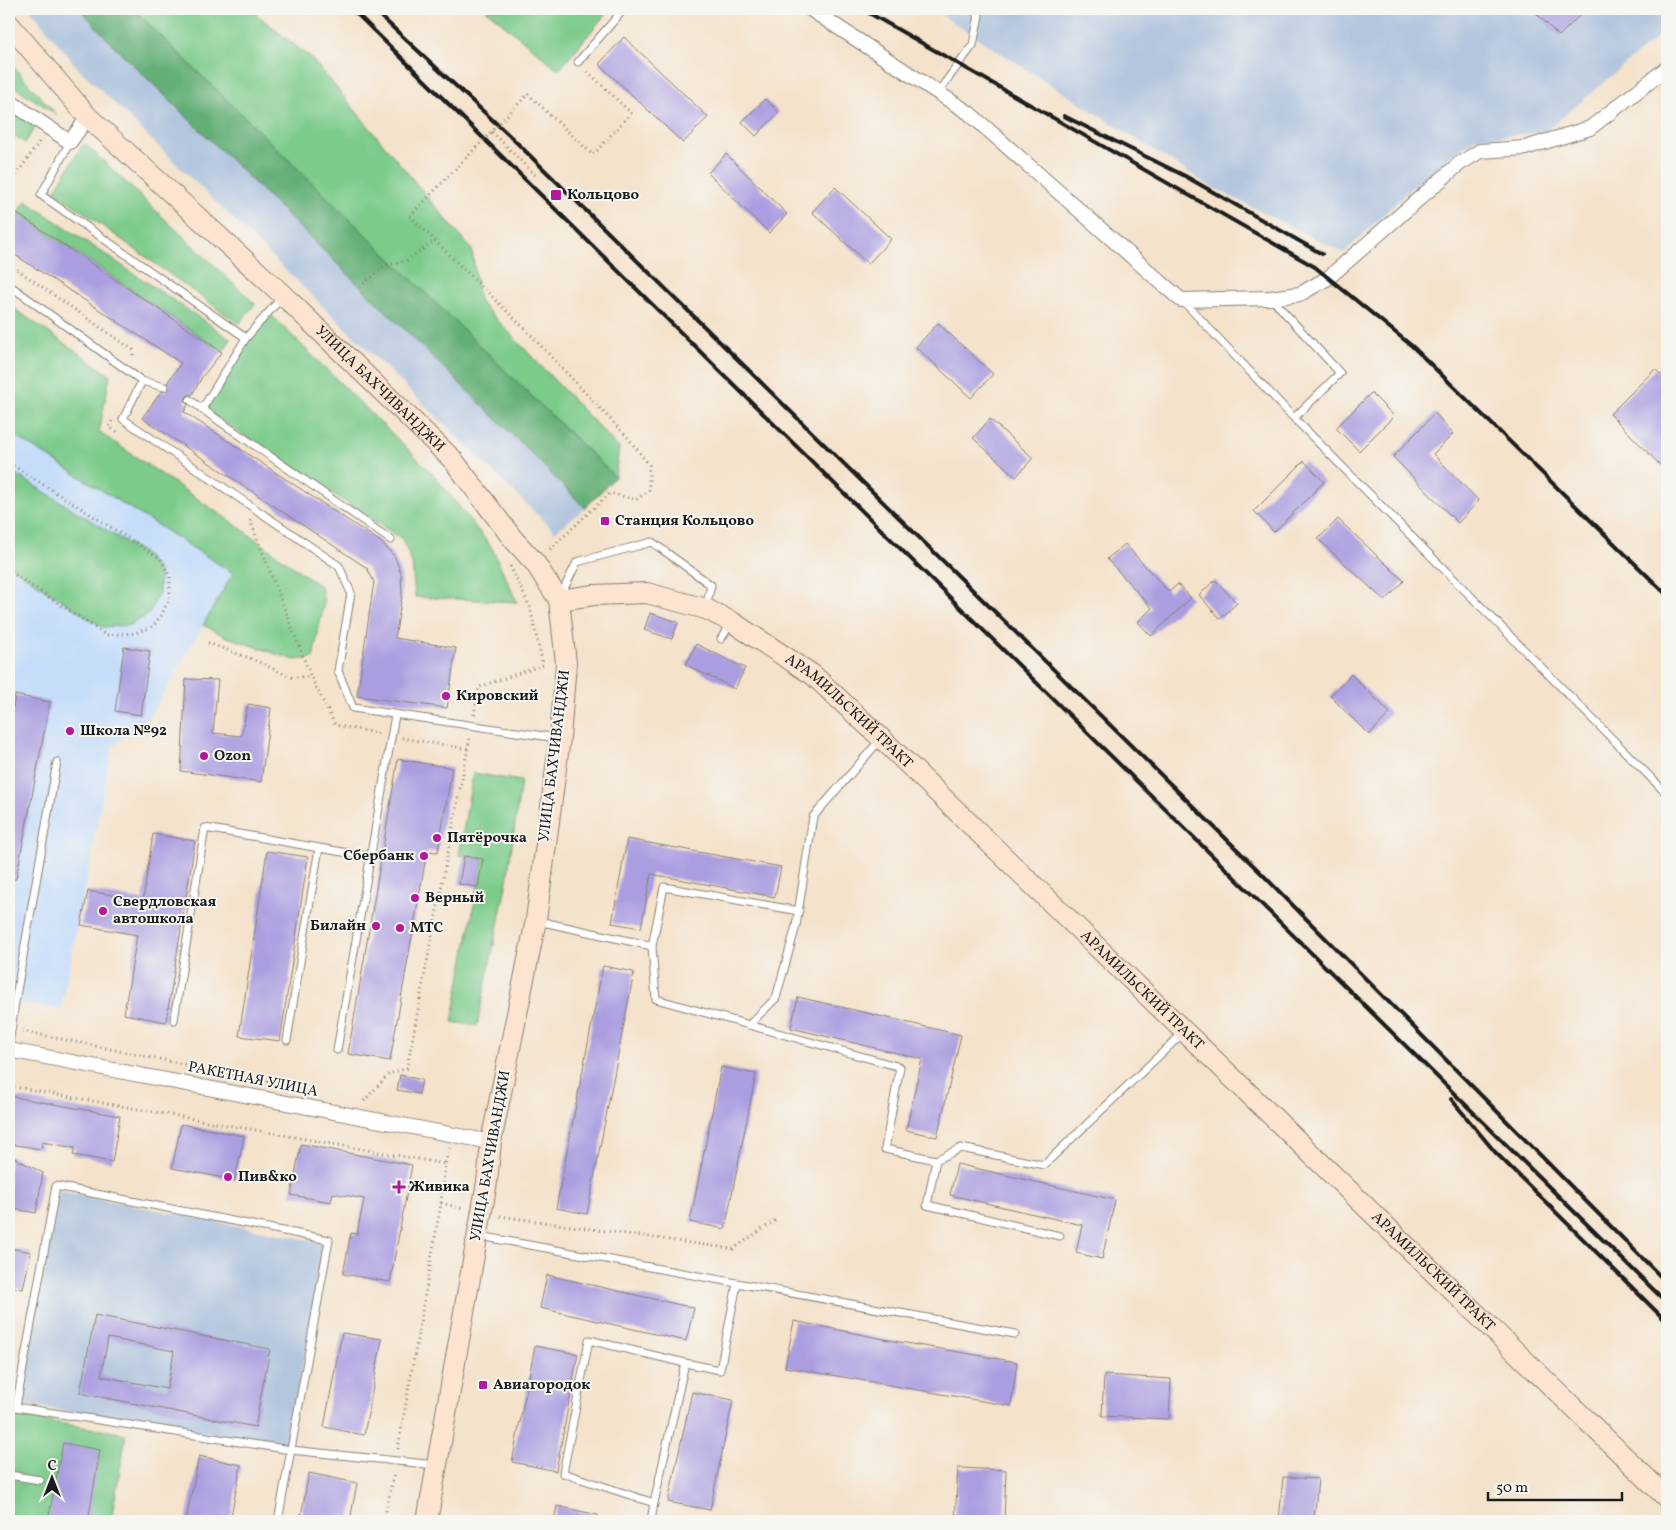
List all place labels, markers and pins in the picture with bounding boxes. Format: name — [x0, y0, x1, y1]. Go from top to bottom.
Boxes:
place label: Кольцово — [567, 185, 640, 206]
marker: Кольцово — [549, 188, 563, 202]
place label: Станция Кольцово — [615, 511, 754, 532]
marker: Станция Кольцово — [599, 515, 611, 527]
place label: Кировский — [456, 686, 539, 707]
marker: Кировский — [440, 690, 452, 702]
place label: Школа №92 — [80, 721, 167, 742]
marker: Школа №92 — [64, 725, 76, 737]
place label: Ozon — [214, 746, 251, 767]
marker: Ozon — [198, 750, 210, 762]
place label: Пятёрочка — [447, 828, 527, 849]
marker: Пятёрочка — [431, 832, 443, 844]
place label: Сбербанк — [343, 846, 414, 867]
marker: Сбербанк — [418, 850, 430, 862]
place label: Верный — [425, 888, 484, 909]
place label: Свердловская автошкола — [113, 892, 217, 930]
marker: Верный — [409, 892, 421, 904]
marker: Свердловская автошкола — [97, 905, 109, 917]
place label: Билайн — [310, 916, 366, 937]
place label: МТС — [410, 918, 444, 939]
marker: Билайн — [370, 920, 382, 932]
marker: МТС — [394, 922, 406, 934]
place label: Пив&ко — [238, 1167, 297, 1188]
marker: Пив&ко — [222, 1171, 234, 1183]
place label: Живика — [409, 1177, 470, 1198]
marker: Живика — [393, 1181, 405, 1193]
place label: Авиагородок — [493, 1375, 590, 1396]
marker: Авиагородок — [477, 1379, 489, 1391]

